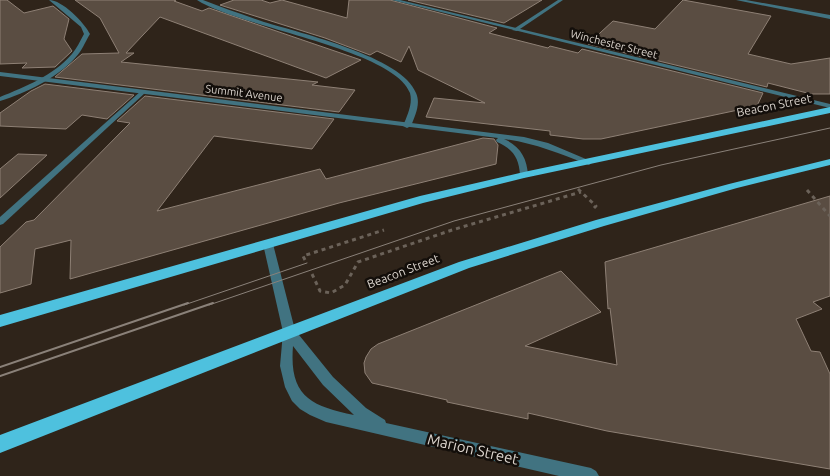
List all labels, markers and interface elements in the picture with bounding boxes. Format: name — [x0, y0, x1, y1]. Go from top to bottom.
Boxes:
street label: Winchester Street — [569, 27, 659, 61]
street label: Summit Avenue — [205, 82, 283, 104]
street label: Beacon Street — [735, 91, 813, 119]
street label: Beacon Street — [365, 251, 441, 291]
street label: Marion Street — [426, 430, 520, 468]

